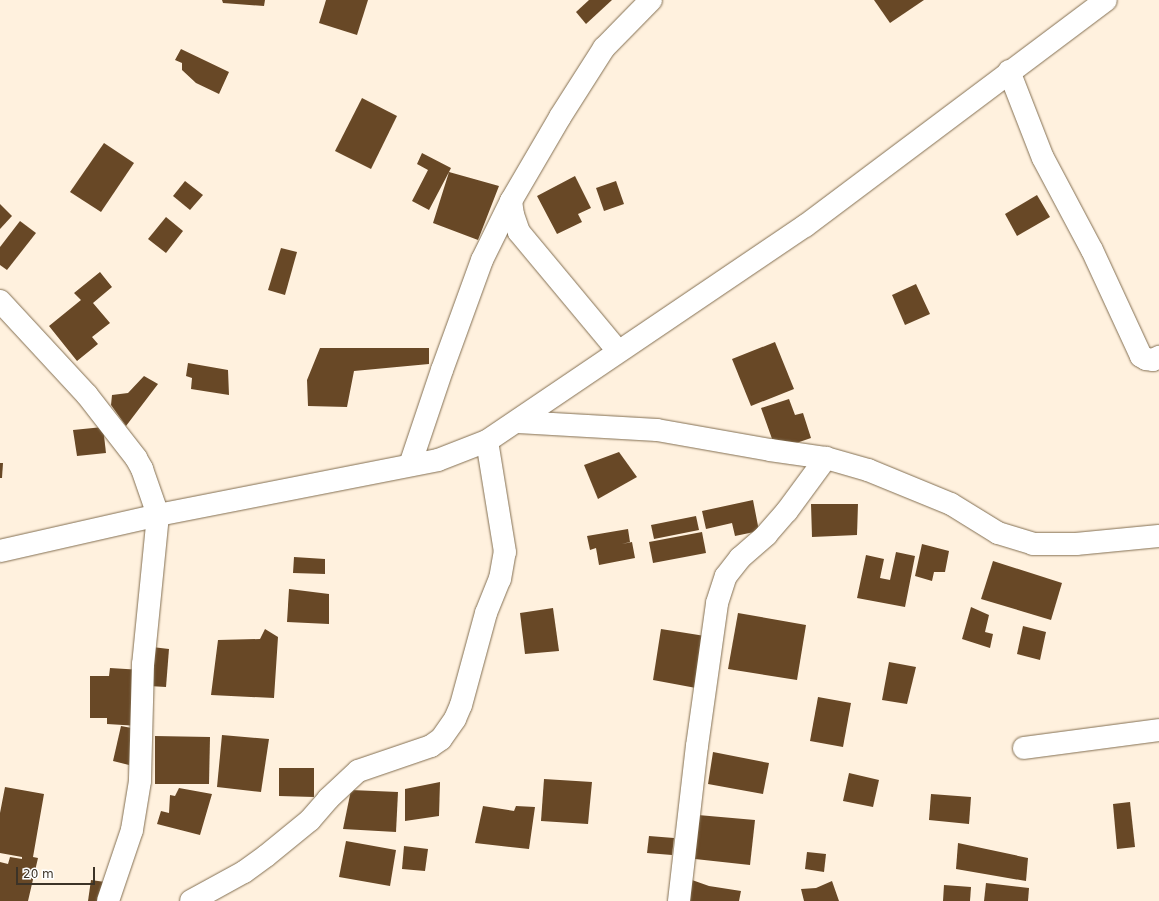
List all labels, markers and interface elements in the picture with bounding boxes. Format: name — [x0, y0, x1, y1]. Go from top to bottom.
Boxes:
scale bar — [18, 859, 97, 885]
text: 20 m — [23, 867, 54, 881]

